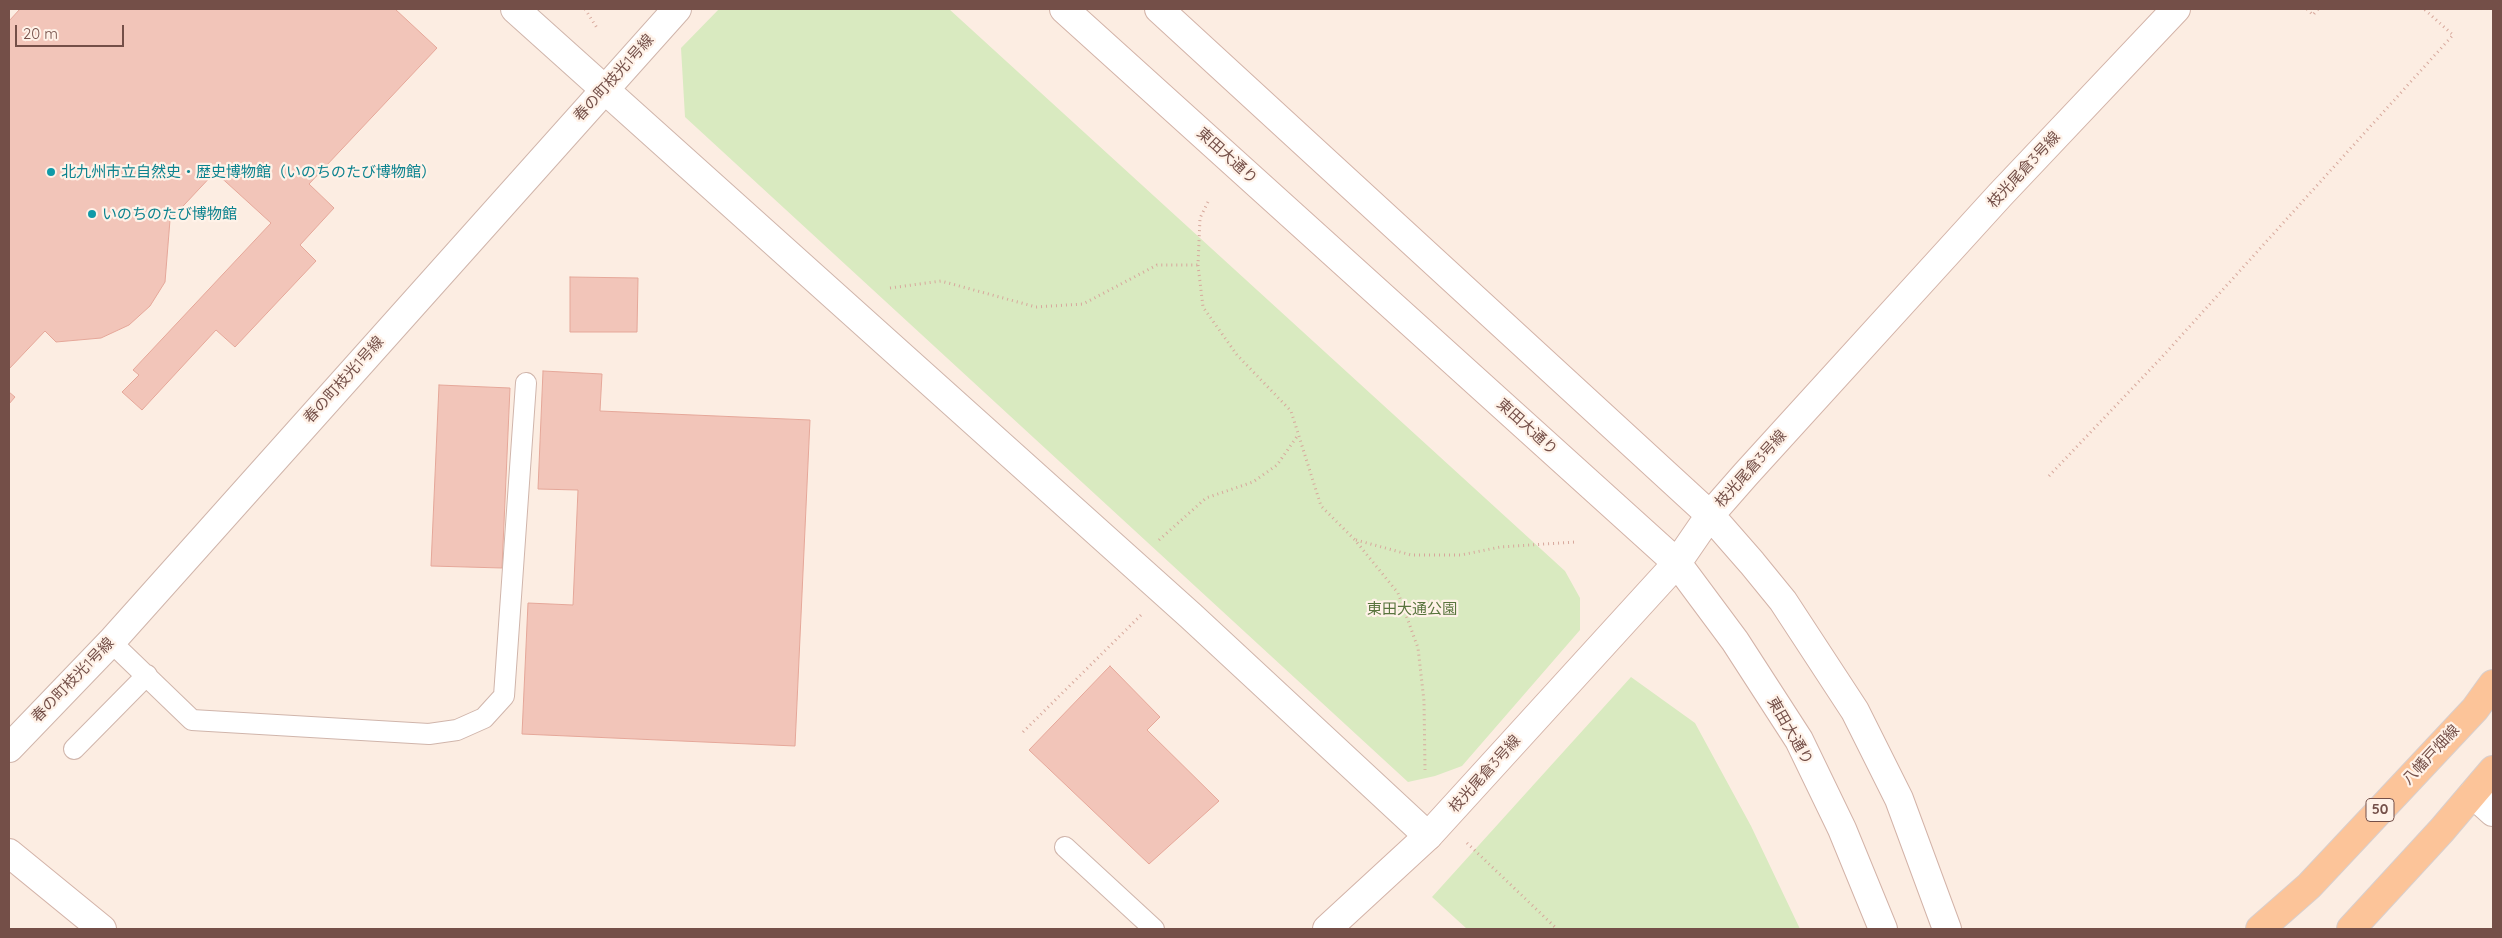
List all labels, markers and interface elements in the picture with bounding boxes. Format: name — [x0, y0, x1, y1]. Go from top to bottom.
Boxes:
scale bar — [18, 15, 126, 47]
text: 20 m — [23, 24, 58, 43]
street label: 春の町枝光1号線 — [570, 31, 658, 125]
street label: 東田大通り — [1193, 124, 1261, 188]
street label: 枝光尾倉3号線 — [1984, 128, 2064, 212]
place label: 北九州市立自然史・歴史博物館（いのちのたび博物館） — [61, 163, 436, 181]
marker: 北九州市立自然史・歴史博物館（いのちのたび博物館） — [45, 166, 57, 178]
place label: いのちのたび博物館 — [102, 205, 237, 223]
marker: いのちのたび博物館 — [86, 208, 98, 220]
street label: 春の町枝光1号線 — [300, 333, 388, 427]
street label: 東田大通り — [1493, 395, 1561, 459]
street label: 枝光尾倉3号線 — [1712, 427, 1790, 511]
park label: 東田大通公園 — [1367, 600, 1457, 618]
street label: 春の町枝光1号線 — [28, 634, 118, 726]
street label: 東田大通り — [1763, 694, 1817, 768]
street label: 八幡戸畑線 — [2399, 721, 2463, 789]
street label: 枝光尾倉3号線 — [1446, 732, 1524, 816]
road number: 50 — [2366, 798, 2394, 822]

